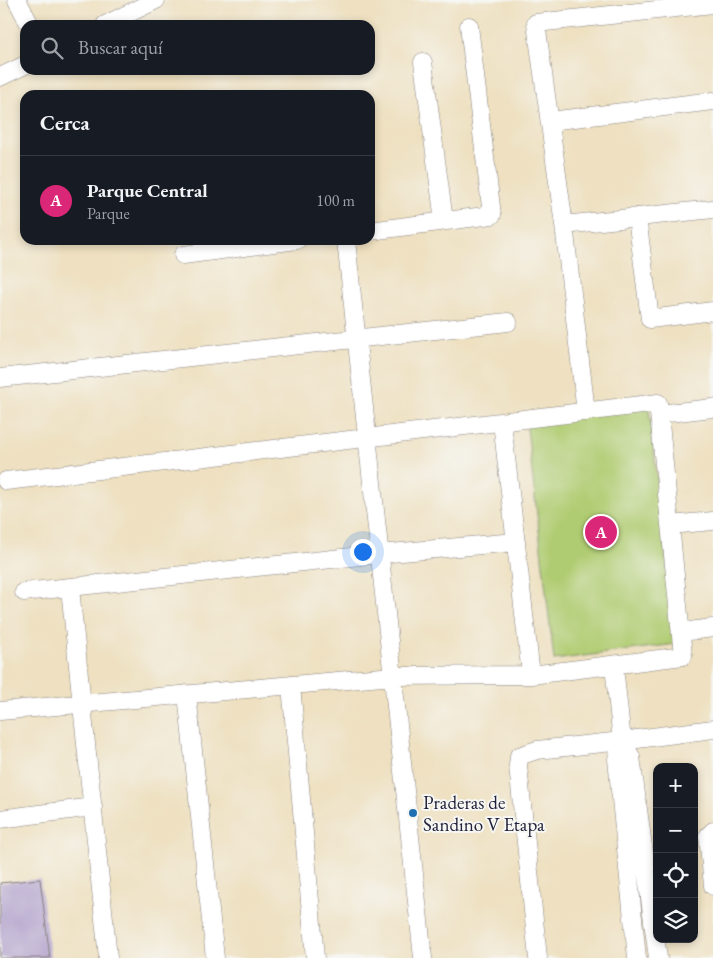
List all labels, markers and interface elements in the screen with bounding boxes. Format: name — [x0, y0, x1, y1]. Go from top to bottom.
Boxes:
search box — [20, 20, 375, 75]
icon: search — [38, 34, 66, 62]
text: Buscar aquí — [78, 35, 163, 60]
text: Cerca — [40, 109, 90, 136]
text: Parque Central — [87, 178, 208, 203]
text: A — [50, 190, 62, 211]
text: 100 m — [316, 190, 355, 211]
text: Parque — [87, 203, 130, 224]
pin: A — [585, 513, 617, 551]
your location — [350, 539, 376, 565]
map controls — [653, 763, 698, 943]
button: + — [653, 763, 698, 808]
place label: Praderas de Sandino V Etapa — [423, 790, 545, 837]
marker: Praderas de Sandino V Etapa — [407, 807, 419, 819]
button: − — [653, 808, 698, 853]
button: locate — [653, 853, 698, 898]
button: layers — [653, 898, 698, 943]

